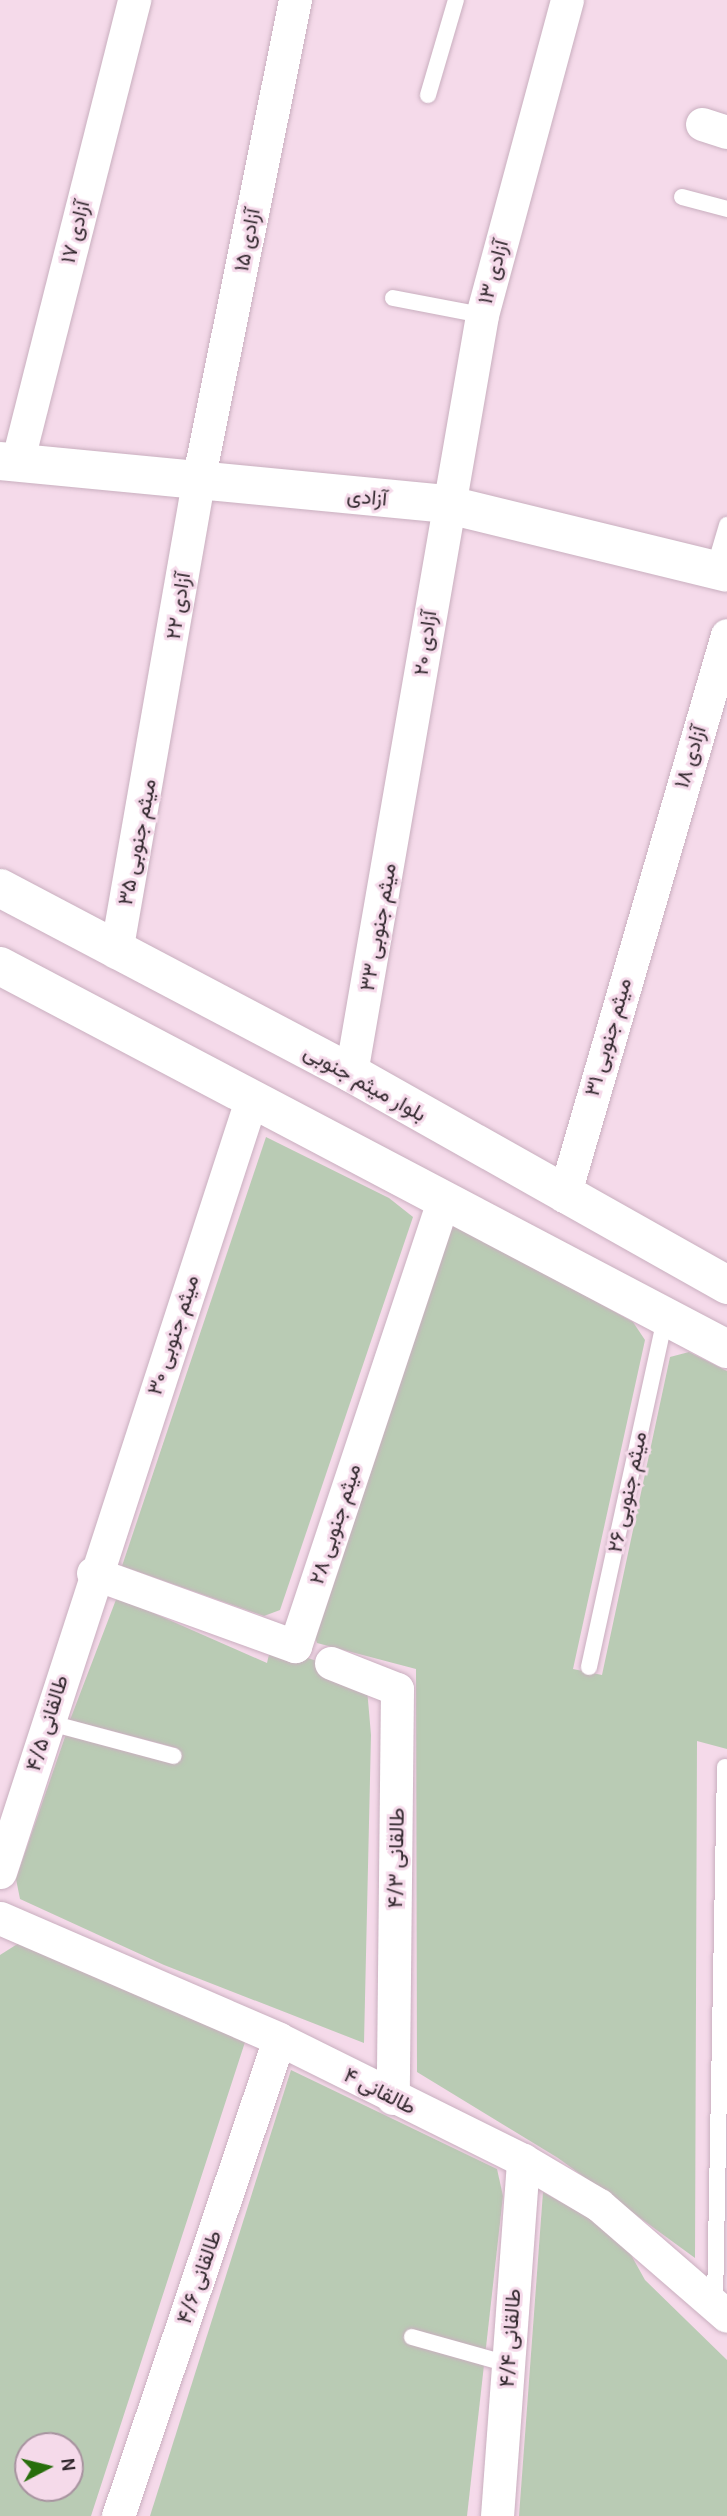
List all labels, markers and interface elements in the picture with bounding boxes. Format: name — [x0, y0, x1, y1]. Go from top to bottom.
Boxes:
street label: آزادی ۱۷ — [55, 198, 95, 266]
street label: آزادی ۱۵ — [229, 206, 265, 274]
street label: آزادی ۱۳ — [472, 237, 514, 307]
street label: آزادی — [346, 483, 388, 511]
street label: آزادی ۲۲ — [160, 571, 196, 641]
street label: آزادی ۲۰ — [408, 609, 442, 677]
street label: آزادی ۱۸ — [669, 723, 711, 791]
street label: میثم جنوبی ۳۵ — [112, 777, 162, 907]
street label: میثم جنوبی ۳۳ — [354, 861, 402, 993]
street label: میثم جنوبی ۳۱ — [579, 975, 637, 1099]
street label: بلوار میثم جنوبی — [299, 1039, 431, 1127]
street label: میثم جنوبی ۳۰ — [142, 1272, 204, 1398]
street label: میثم جنوبی ۲۶ — [602, 1429, 652, 1555]
street label: میثم جنوبی ۲۸ — [304, 1461, 366, 1587]
street label: طالقانی ۴/۵ — [20, 1672, 74, 1774]
street label: طالقانی ۴/۳ — [383, 1807, 409, 1909]
street label: طالقانی ۴ — [340, 2062, 420, 2120]
street label: طالقانی ۴/۶ — [171, 2227, 227, 2327]
street label: طالقانی ۴/۴ — [494, 2288, 526, 2388]
north arrow — [14, 2432, 84, 2502]
text: N — [56, 2457, 80, 2473]

